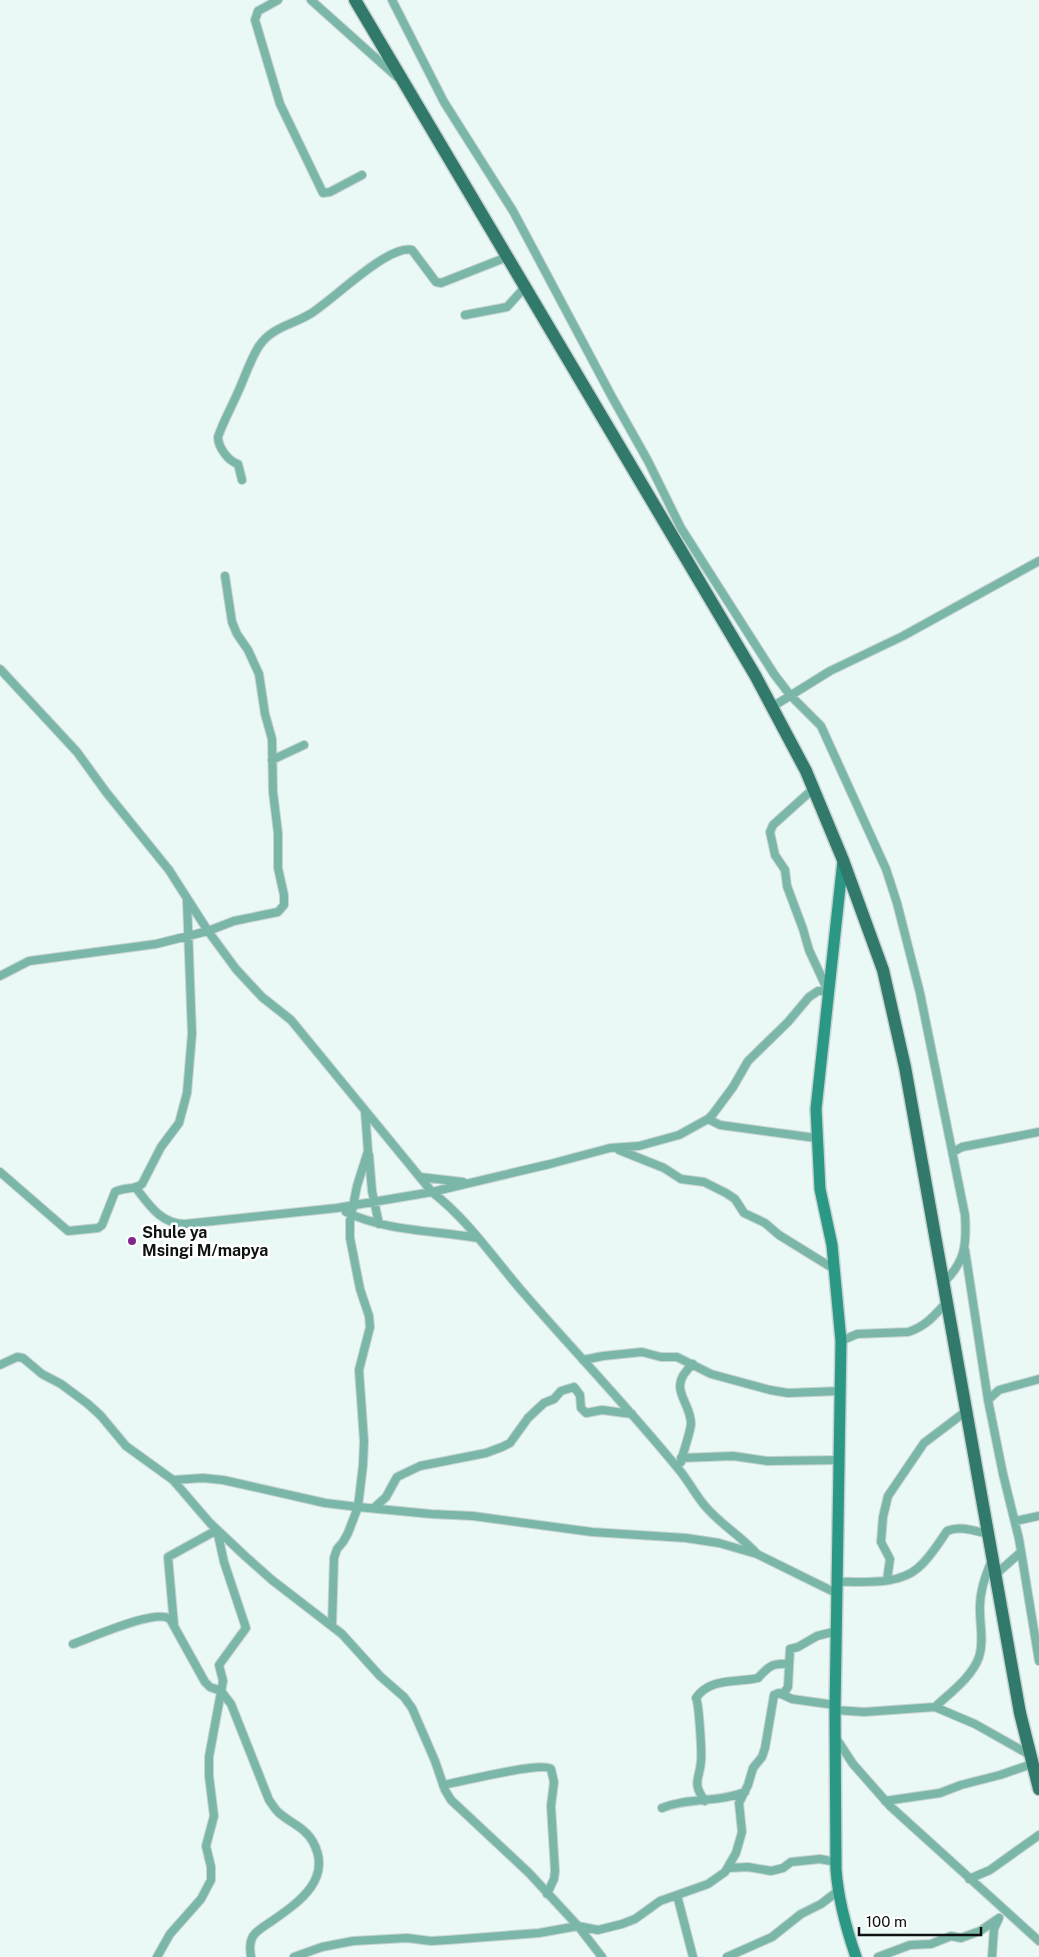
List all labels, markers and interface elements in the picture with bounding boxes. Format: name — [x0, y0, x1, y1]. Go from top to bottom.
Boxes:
place label: Shule ya Msingi M/mapya — [142, 1223, 268, 1260]
marker: Shule ya Msingi M/mapya — [126, 1235, 138, 1247]
scale bar — [859, 1904, 982, 1936]
text: 100 m — [866, 1913, 907, 1930]

